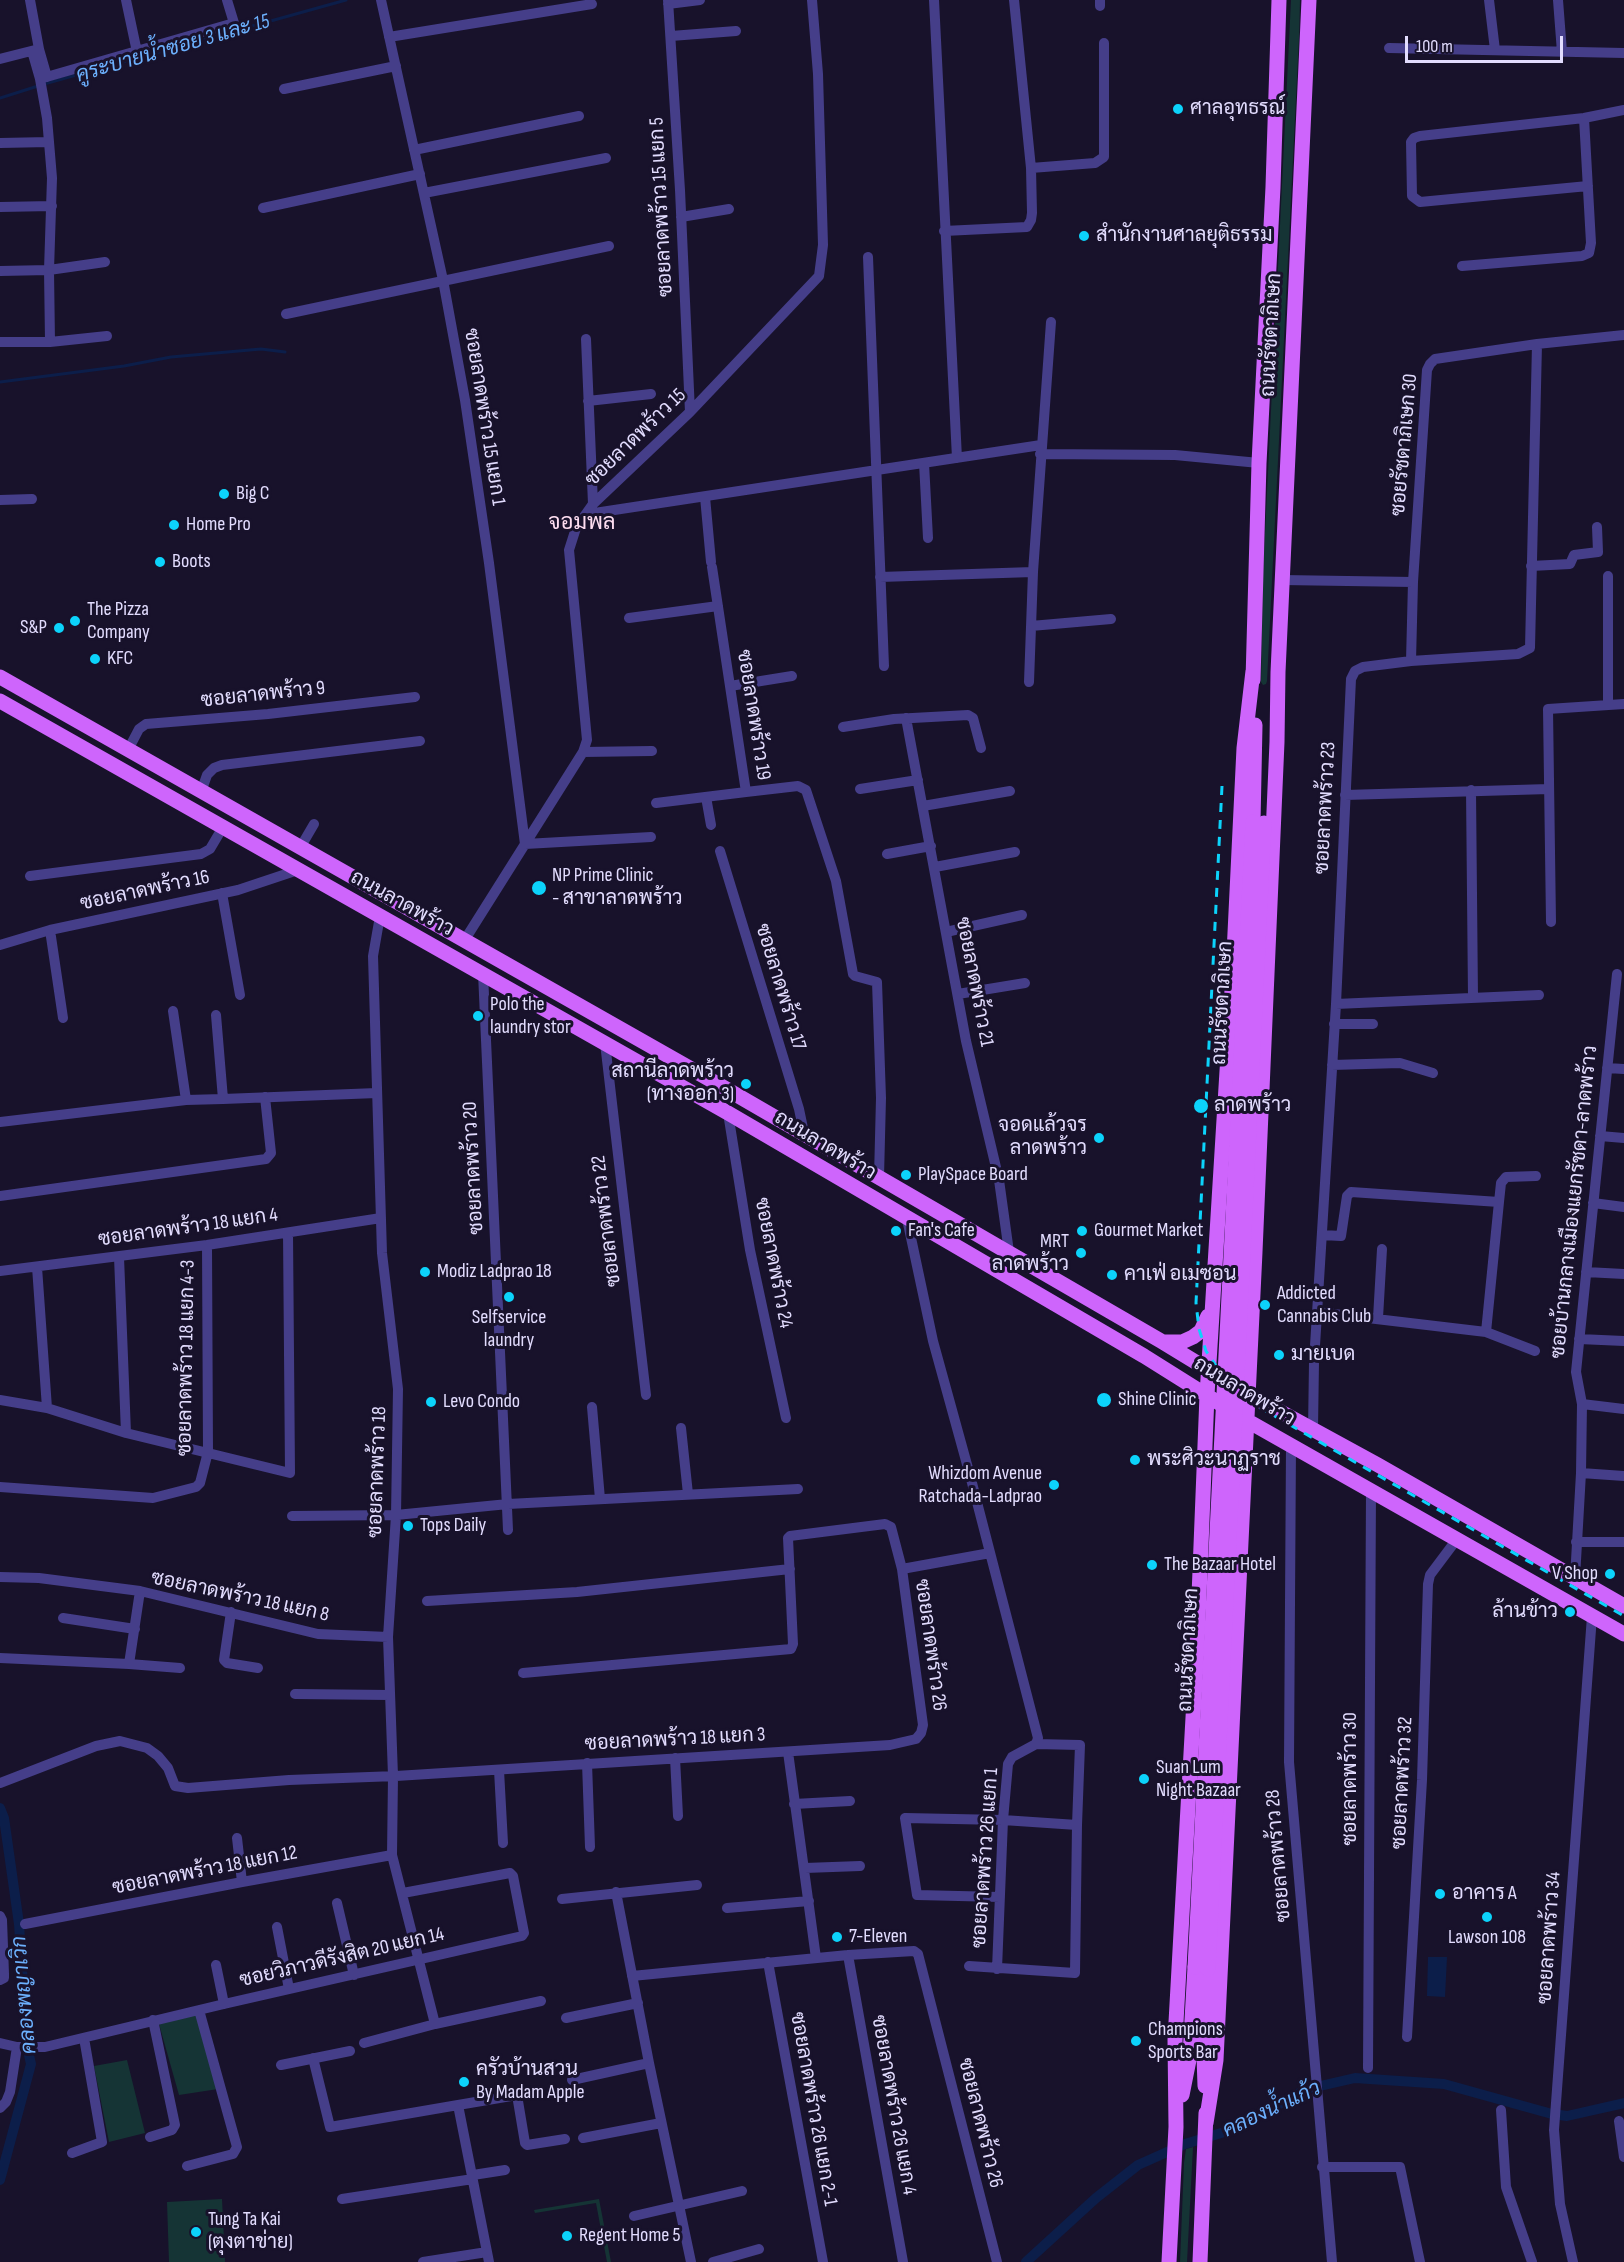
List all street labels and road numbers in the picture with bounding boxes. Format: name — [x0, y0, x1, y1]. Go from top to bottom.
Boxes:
street label: ซอยลาดพร้าว 15 แยก 5 — [645, 117, 679, 297]
street label: ถนนรัชดาภิเษก — [1257, 272, 1287, 398]
street label: ซอยลาดพร้าว 15 แยก 1 — [458, 327, 510, 507]
street label: ซอยรัชดาภิเษก 30 — [1387, 373, 1423, 517]
street label: ซอยลาดพร้าว 15 — [581, 384, 691, 492]
street label: ซอยลาดพร้าว 19 — [731, 648, 775, 782]
street label: ซอยลาดพร้าว 9 — [200, 677, 326, 713]
street label: ซอยลาดพร้าว 23 — [1311, 741, 1341, 875]
street label: ซอยลาดพร้าว 16 — [78, 866, 212, 916]
street label: ถนนลาดพร้าว — [346, 866, 458, 942]
street label: ซอยลาดพร้าว 21 — [950, 915, 998, 1049]
street label: ซอยลาดพร้าว 17 — [749, 921, 811, 1053]
street label: ถนนรัชดาภิเษก — [1208, 940, 1238, 1066]
street label: ซอยบ้านกลางเมืองแยกรัชดา-ลาดพร้าว — [1547, 1044, 1603, 1360]
street label: ซอยลาดพร้าว 20 — [459, 1101, 489, 1235]
street label: ถนนลาดพร้าว — [770, 1106, 880, 1186]
street label: ซอยลาดพร้าว 22 — [587, 1154, 627, 1288]
street label: ซอยลาดพร้าว 24 — [749, 1196, 797, 1330]
street label: ซอยลาดพร้าว 18 แยก 4 — [97, 1204, 279, 1252]
street label: ซอยลาดพร้าว 18 แยก 4-3 — [173, 1260, 201, 1456]
street label: ถนนลาดพร้าว — [1189, 1352, 1299, 1432]
street label: ซอยลาดพร้าว 18 — [364, 1406, 392, 1538]
street label: ซอยลาดพร้าว 18 แยก 8 — [149, 1566, 331, 1628]
street label: ซอยลาดพร้าว 26 — [909, 1578, 951, 1712]
street label: ถนนรัชดาภิเษก — [1174, 1587, 1204, 1713]
street label: ซอยลาดพร้าว 30 — [1339, 1712, 1363, 1846]
street label: ซอยลาดพร้าว 32 — [1388, 1716, 1418, 1850]
street label: ซอยลาดพร้าว 18 แยก 3 — [584, 1723, 766, 1757]
street label: ซอยลาดพร้าว 26 แยก 1 — [968, 1767, 1004, 1949]
street label: ซอยลาดพร้าว 28 — [1261, 1789, 1297, 1923]
street label: ซอยลาดพร้าว 18 แยก 12 — [110, 1841, 300, 1901]
street label: ซอยลาดพร้าว 34 — [1533, 1871, 1567, 2005]
street label: ซอยวิภาวดีรังสิต 20 แยก 14 — [238, 1923, 446, 1993]
street label: ซอยลาดพร้าว 26 แยก 2-1 — [784, 2010, 842, 2208]
street label: ซอยลาดพร้าว 26 แยก 4 — [865, 2013, 921, 2197]
street label: ซอยลาดพร้าว 26 — [952, 2056, 1008, 2190]

